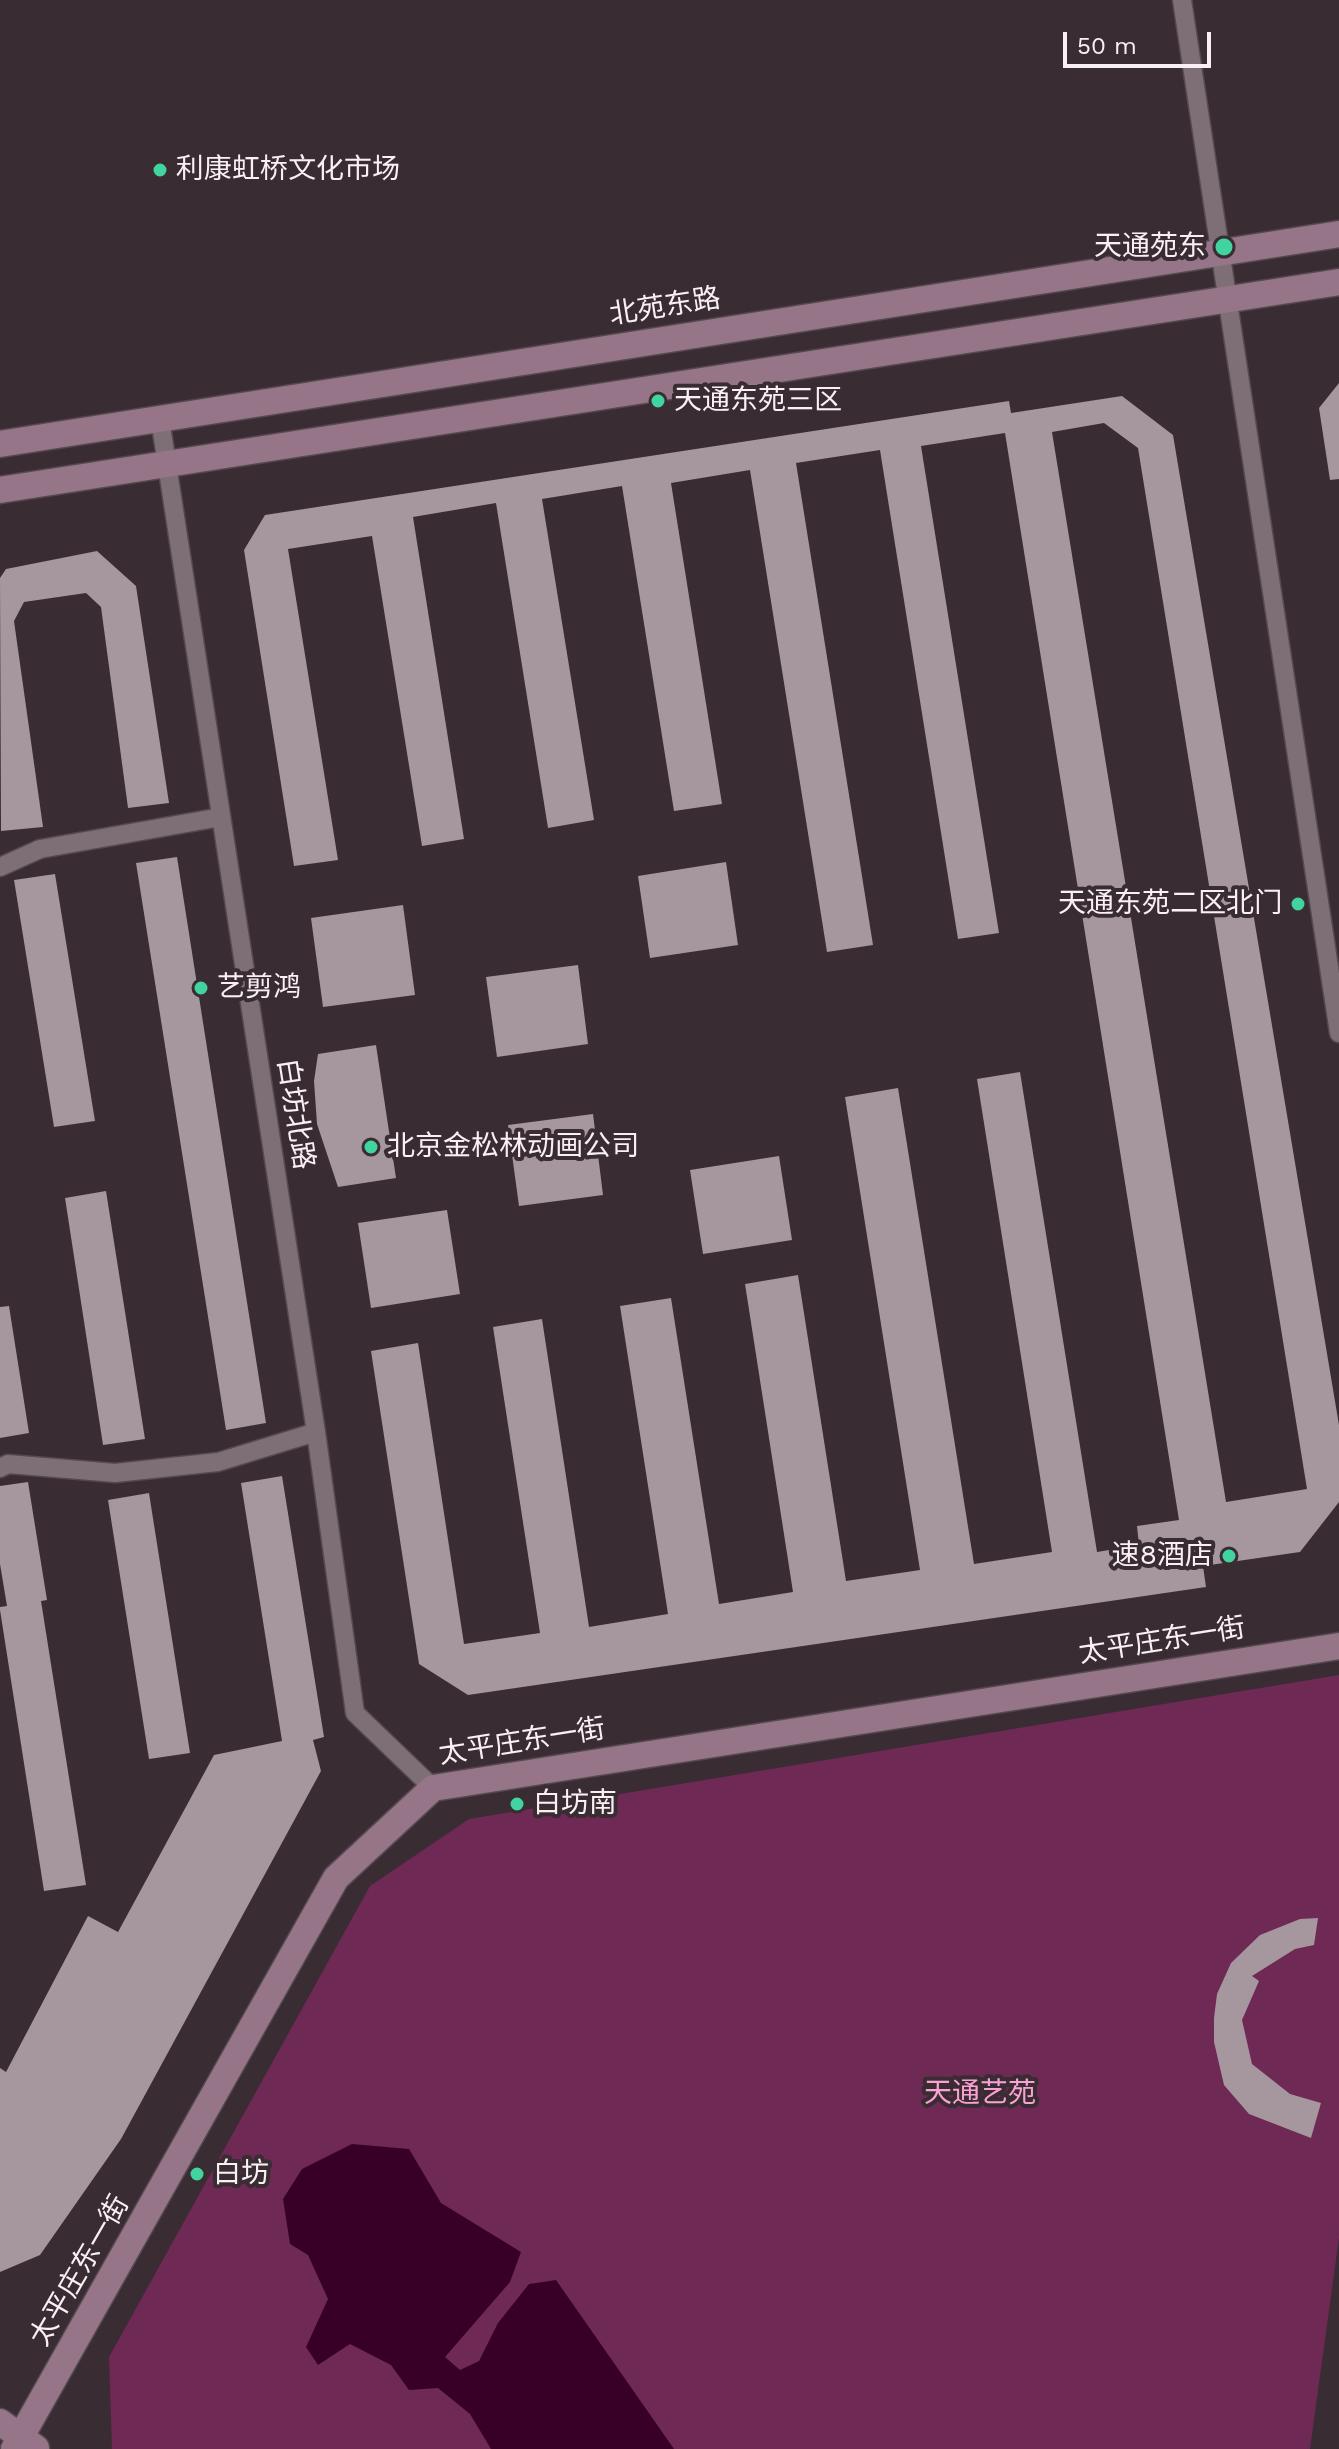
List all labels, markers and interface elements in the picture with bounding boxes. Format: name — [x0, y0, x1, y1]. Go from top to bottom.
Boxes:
scale bar — [1067, 16, 1215, 66]
text: 50 m — [1077, 32, 1137, 60]
place label: 利康虹桥文化市场 — [176, 153, 400, 187]
marker: 利康虹桥文化市场 — [151, 161, 169, 179]
place label: 天通苑东 — [1094, 230, 1206, 264]
marker: 天通苑东 — [1213, 236, 1235, 258]
street label: 北苑东路 — [607, 282, 723, 332]
place label: 天通东苑三区 — [674, 384, 842, 418]
marker: 天通东苑三区 — [649, 392, 667, 410]
place label: 天通东苑二区北门 — [1058, 887, 1282, 921]
marker: 天通东苑二区北门 — [1289, 895, 1307, 913]
place label: 艺剪鸿 — [217, 971, 301, 1005]
marker: 艺剪鸿 — [192, 979, 210, 997]
street label: 白坊北路 — [270, 1056, 320, 1172]
place label: 北京金松林动画公司 — [387, 1130, 639, 1164]
marker: 北京金松林动画公司 — [362, 1138, 380, 1156]
place label: 速8酒店 — [1112, 1539, 1213, 1573]
marker: 速8酒店 — [1220, 1547, 1238, 1565]
street label: 太平庄东一街 — [1076, 1611, 1248, 1671]
street label: 太平庄东一街 — [436, 1712, 608, 1772]
place label: 白坊南 — [533, 1787, 617, 1821]
marker: 白坊南 — [508, 1795, 526, 1813]
park label: 天通艺苑 — [924, 2077, 1036, 2111]
place label: 白坊 — [213, 2157, 269, 2191]
marker: 白坊 — [188, 2165, 206, 2183]
street label: 太平庄东一街 — [23, 2190, 137, 2352]

